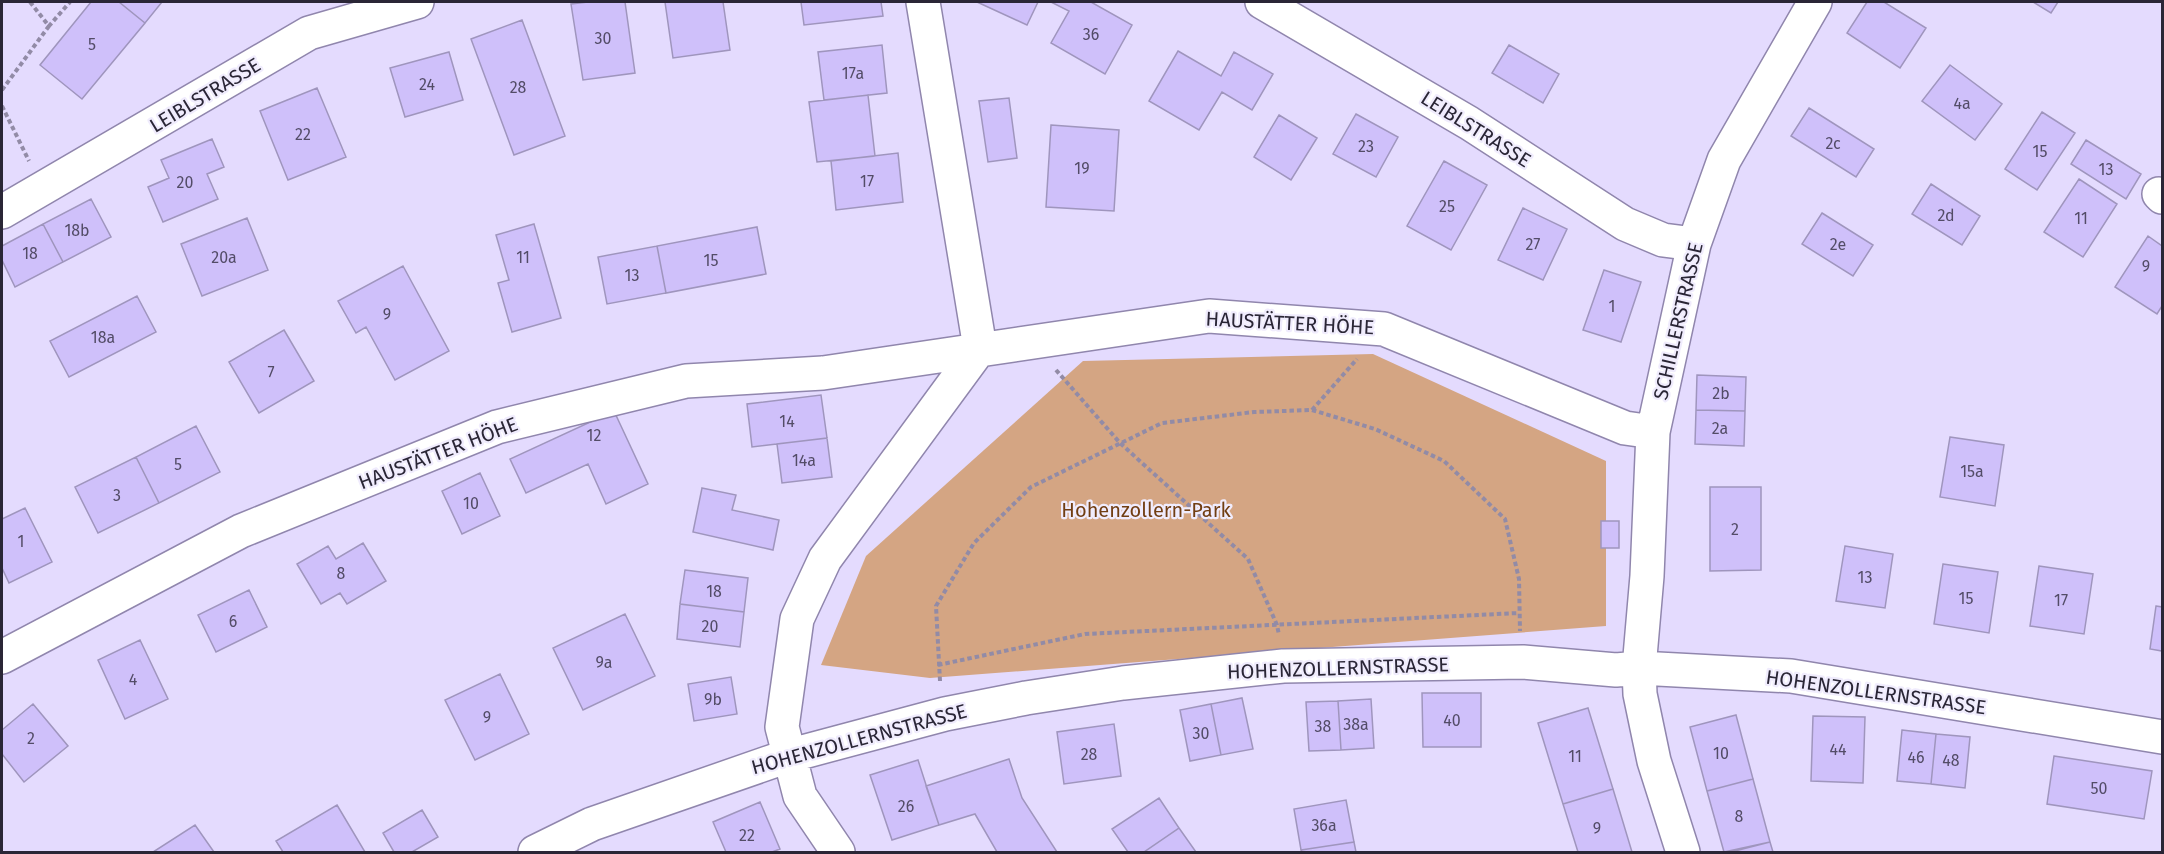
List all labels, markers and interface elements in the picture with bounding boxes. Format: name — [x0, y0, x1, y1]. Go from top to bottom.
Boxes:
house number: 36 — [1083, 25, 1099, 44]
house number: 30 — [595, 29, 612, 48]
house number: 5 — [88, 35, 96, 54]
street label: LEIBLSTRASSE — [145, 53, 265, 137]
house number: 17a — [842, 64, 864, 83]
house number: 24 — [419, 75, 435, 94]
house number: 28 — [510, 78, 527, 97]
street label: LEIBLSTRASSE — [1417, 86, 1535, 172]
house number: 4a — [1953, 94, 1971, 113]
house number: 22 — [295, 125, 311, 144]
house number: 2c — [1825, 134, 1841, 153]
house number: 23 — [1358, 137, 1374, 156]
house number: 15 — [2033, 142, 2047, 161]
house number: 19 — [1074, 159, 1090, 178]
house number: 13 — [2099, 160, 2113, 179]
house number: 17 — [860, 172, 874, 191]
house number: 20 — [177, 173, 193, 192]
house number: 25 — [1439, 197, 1455, 216]
house number: 2d — [1937, 206, 1955, 225]
house number: 11 — [2074, 209, 2088, 228]
house number: 18b — [64, 221, 90, 240]
house number: 27 — [1526, 235, 1540, 254]
house number: 2e — [1830, 235, 1846, 254]
street label: SCHILLERSTRASSE — [1648, 240, 1708, 402]
house number: 18 — [22, 244, 38, 263]
house number: 20a — [211, 248, 237, 267]
house number: 11 — [516, 248, 530, 267]
house number: 15 — [704, 251, 718, 270]
house number: 9 — [2142, 257, 2150, 276]
house number: 13 — [625, 266, 639, 285]
house number: 1 — [1609, 297, 1615, 316]
house number: 9 — [383, 305, 391, 324]
street label: HAUSTÄTTER HÖHE — [1205, 307, 1375, 339]
house number: 18a — [91, 328, 115, 347]
house number: 7 — [267, 363, 275, 382]
house number: 2b — [1712, 384, 1730, 403]
street label: HAUSTÄTTER HÖHE — [355, 412, 521, 494]
house number: 14 — [779, 412, 795, 431]
house number: 2a — [1712, 419, 1728, 438]
house number: 12 — [587, 426, 601, 445]
house number: 14a — [792, 451, 816, 470]
house number: 5 — [174, 455, 182, 474]
house number: 15a — [1960, 462, 1984, 481]
house number: 3 — [113, 486, 121, 505]
house number: 10 — [463, 494, 479, 513]
park label: Hohenzollern-Park — [1061, 498, 1231, 522]
house number: 2 — [1731, 520, 1739, 539]
house number: 1 — [18, 532, 24, 551]
house number: 8 — [337, 564, 346, 583]
house number: 13 — [1858, 568, 1872, 587]
house number: 18 — [706, 582, 722, 601]
house number: 15 — [1959, 589, 1973, 608]
house number: 17 — [2054, 591, 2068, 610]
house number: 6 — [229, 612, 237, 631]
house number: 20 — [702, 617, 718, 636]
street label: HOHENZOLLERNSTRASSE — [1227, 652, 1449, 684]
house number: 9a — [596, 653, 612, 672]
street label: HOHENZOLLERNSTRASSE — [1764, 665, 1988, 719]
house number: 4 — [129, 670, 138, 689]
house number: 9b — [704, 690, 722, 709]
street label: HOHENZOLLERNSTRASSE — [749, 699, 969, 779]
house number: 9 — [483, 708, 491, 727]
house number: 40 — [1443, 711, 1461, 730]
house number: 38a — [1343, 715, 1369, 734]
house number: 38 — [1315, 717, 1332, 736]
house number: 30 — [1193, 724, 1210, 743]
house number: 2 — [27, 729, 35, 748]
house number: 44 — [1829, 740, 1847, 759]
house number: 10 — [1713, 744, 1729, 763]
house number: 28 — [1081, 745, 1098, 764]
house number: 11 — [1568, 747, 1582, 766]
house number: 46 — [1907, 748, 1925, 767]
house number: 48 — [1942, 751, 1960, 770]
house number: 50 — [2091, 779, 2108, 798]
house number: 26 — [898, 797, 914, 816]
house number: 8 — [1735, 807, 1744, 826]
house number: 36a — [1311, 816, 1337, 835]
house number: 9 — [1593, 819, 1601, 838]
house number: 22 — [739, 826, 755, 845]

